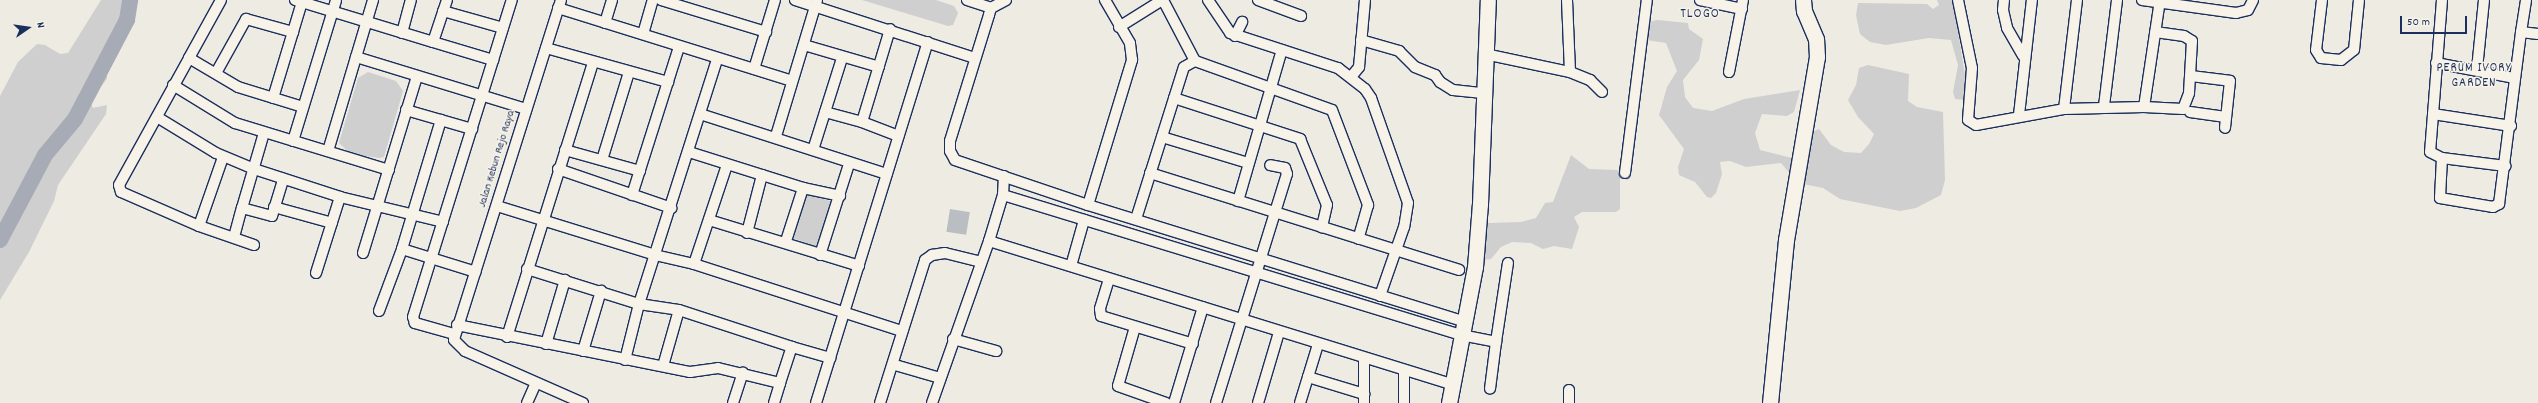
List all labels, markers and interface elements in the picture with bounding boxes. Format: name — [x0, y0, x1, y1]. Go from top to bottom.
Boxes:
district label: TLOGO — [1680, 6, 1720, 22]
north arrow — [8, 8, 48, 48]
scale bar — [2402, 8, 2469, 34]
text: 50 m — [2407, 14, 2430, 31]
text: N — [31, 21, 48, 30]
district label: PERUM IVORY GARDEN — [2437, 62, 2511, 93]
street label: Jalan Kebun Rejo Raya — [475, 109, 519, 209]

